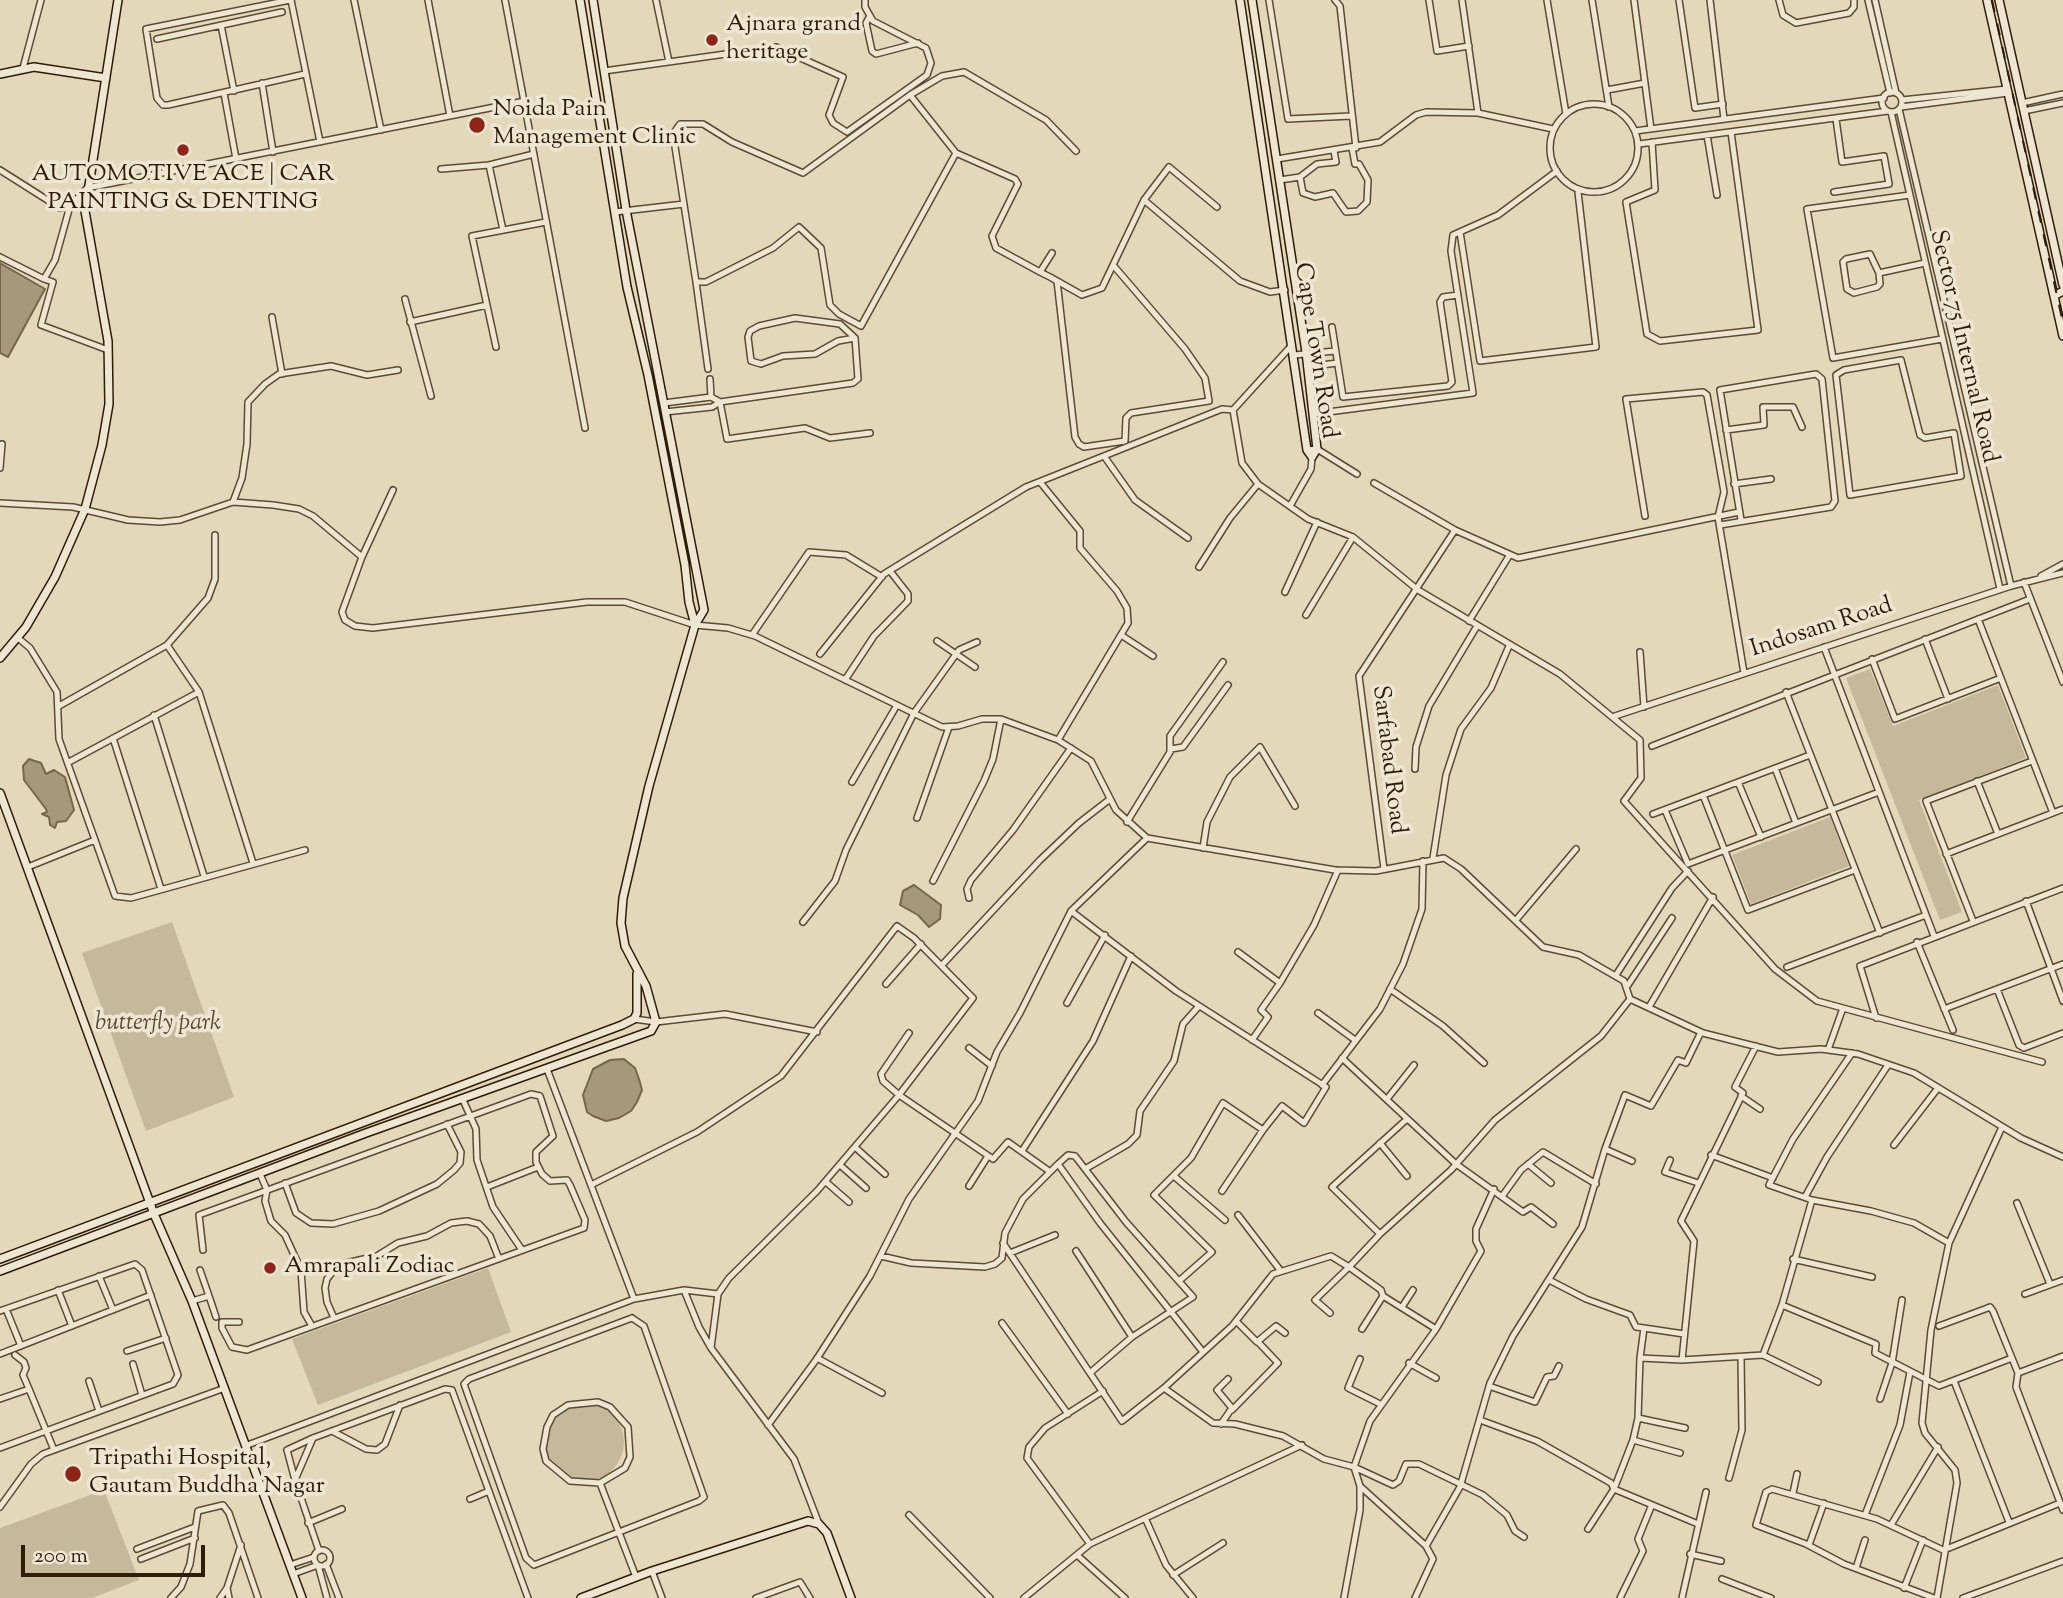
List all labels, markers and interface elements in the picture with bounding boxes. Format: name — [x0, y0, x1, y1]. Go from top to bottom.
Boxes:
place label: Ajnara grand heritage — [726, 12, 861, 68]
marker: Ajnara grand heritage — [704, 32, 720, 48]
place label: Noida Pain Management Clinic — [493, 97, 696, 153]
marker: Noida Pain Management Clinic — [467, 115, 487, 135]
marker: AUTOMOTIVE ACE | CAR PAINTING & DENTING — [175, 142, 191, 158]
place label: AUTOMOTIVE ACE | CAR PAINTING & DENTING — [32, 162, 334, 218]
street label: Sector 75 Internal Road — [1921, 228, 2003, 466]
street label: Cape Town Road — [1286, 261, 1342, 441]
street label: Indosam Road — [1747, 592, 1897, 666]
street label: Sarfabad Road — [1364, 684, 1410, 836]
park label: butterfly park — [95, 1011, 221, 1039]
place label: Amrapali Zodiac — [284, 1254, 455, 1282]
marker: Amrapali Zodiac — [262, 1260, 278, 1276]
place label: Tripathi Hospital, Gautam Buddha Nagar — [89, 1446, 325, 1502]
marker: Tripathi Hospital, Gautam Buddha Nagar — [63, 1464, 83, 1484]
scale bar — [24, 1532, 208, 1576]
text: 200 m — [34, 1542, 88, 1572]

